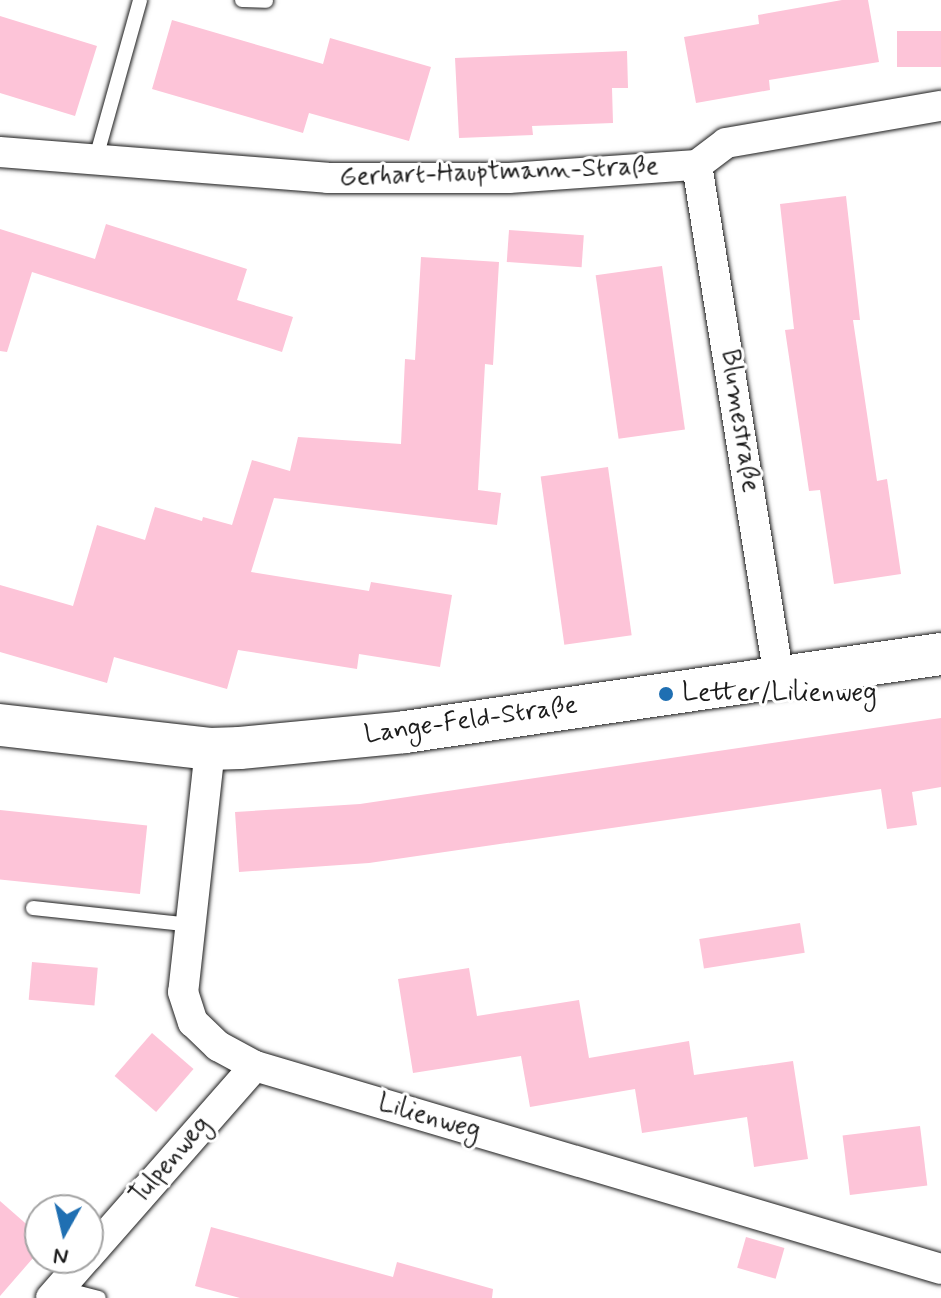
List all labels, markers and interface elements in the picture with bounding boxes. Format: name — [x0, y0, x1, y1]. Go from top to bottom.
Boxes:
street label: Gerhart-Hauptmann-Straße — [339, 152, 659, 194]
street label: Blumestraße — [712, 347, 766, 495]
place label: Letter/Lilienweg — [682, 678, 877, 710]
marker: Letter/Lilienweg — [657, 685, 675, 703]
street label: Lange-Feld-Straße — [363, 691, 579, 751]
street label: Lilienweg — [374, 1089, 484, 1147]
street label: Tulpenweg — [124, 1110, 218, 1212]
north arrow — [24, 1194, 104, 1274]
text: N — [52, 1241, 70, 1271]

